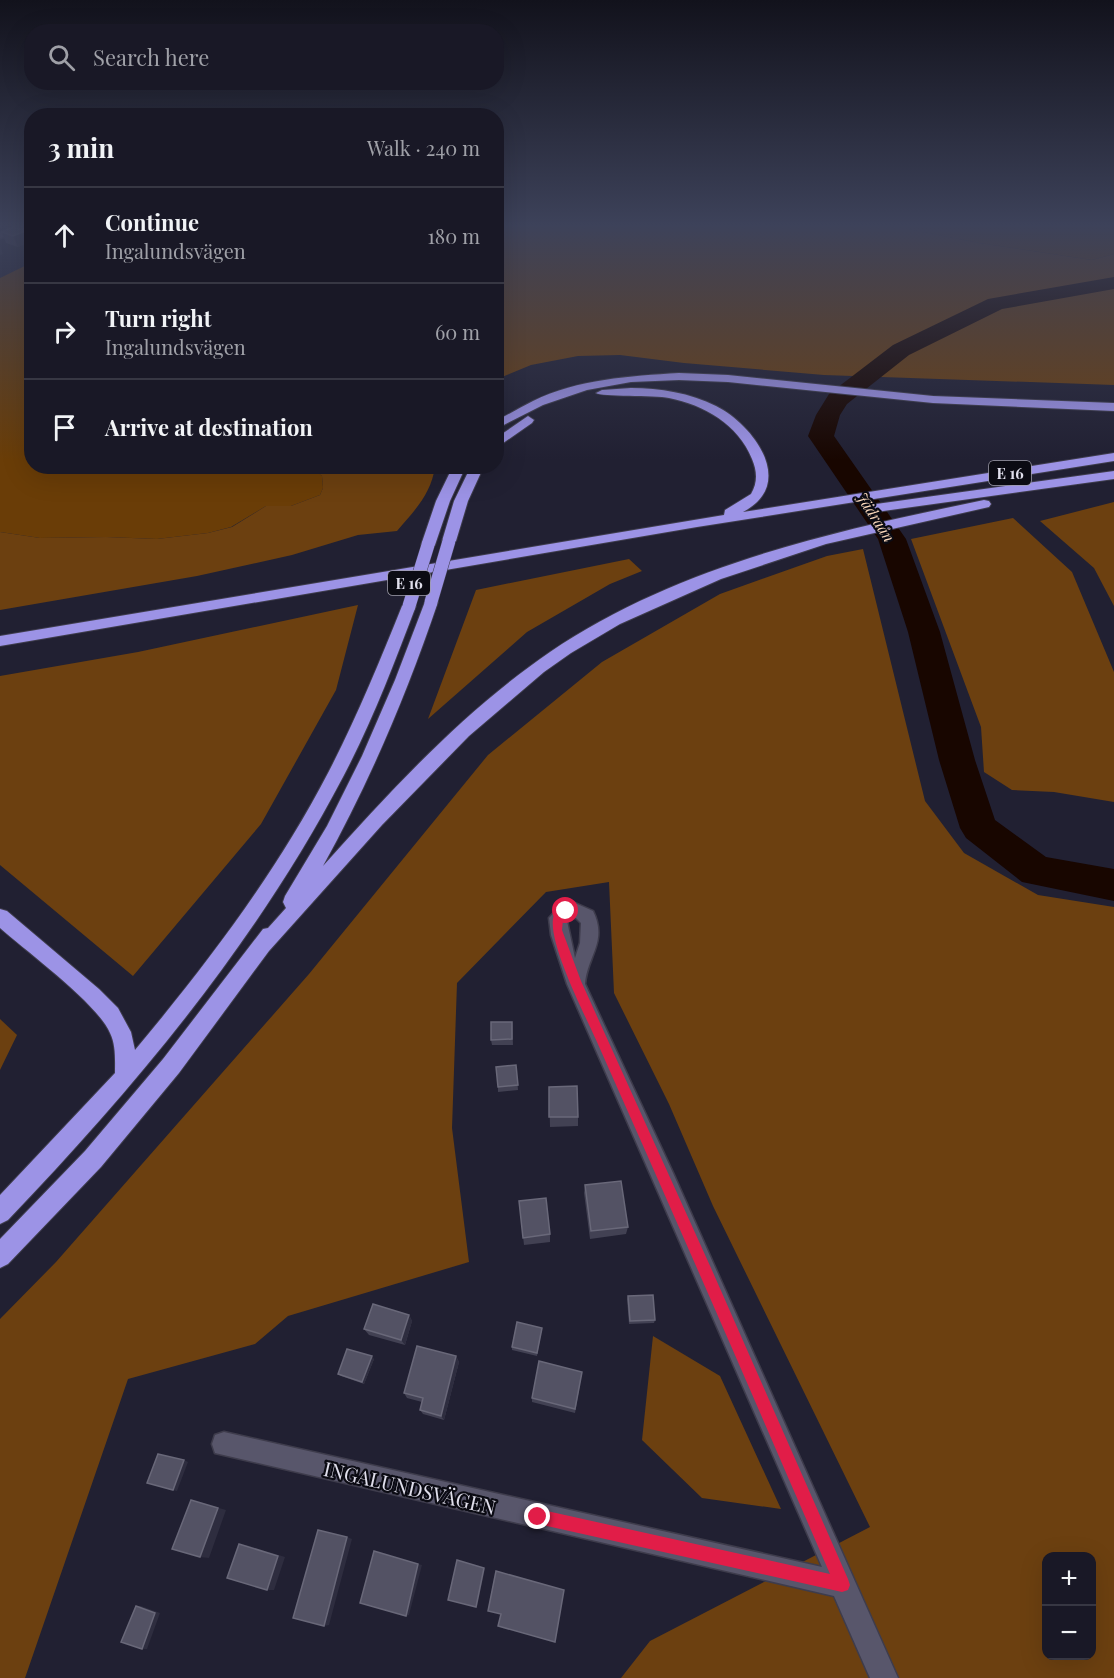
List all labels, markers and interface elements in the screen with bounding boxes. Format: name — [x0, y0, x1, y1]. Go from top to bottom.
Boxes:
search box — [24, 24, 504, 90]
icon: search — [45, 41, 78, 74]
text: Search here — [93, 42, 209, 72]
text: 3 min — [48, 130, 114, 165]
text: Walk · 240 m — [367, 134, 480, 161]
text: Continue — [105, 207, 199, 237]
icon: ahead — [48, 219, 81, 252]
text: 180 m — [427, 222, 480, 249]
text: Ingalundsvägen — [105, 237, 246, 264]
text: Turn right — [105, 303, 211, 333]
icon: right — [48, 315, 81, 348]
text: 60 m — [435, 318, 480, 345]
text: Ingalundsvägen — [105, 333, 246, 360]
icon: arrive — [48, 411, 81, 444]
text: Arrive at destination — [105, 412, 313, 442]
road number: E 16 — [989, 461, 1031, 485]
water label: Jädraån — [853, 488, 899, 546]
road number: E 16 — [388, 571, 430, 595]
route start — [552, 897, 578, 923]
street label: INGALUNDSVÄGEN — [321, 1454, 499, 1520]
route end — [524, 1503, 550, 1529]
map controls — [1042, 1552, 1096, 1660]
button: + — [1042, 1552, 1096, 1606]
button: − — [1042, 1606, 1096, 1660]

